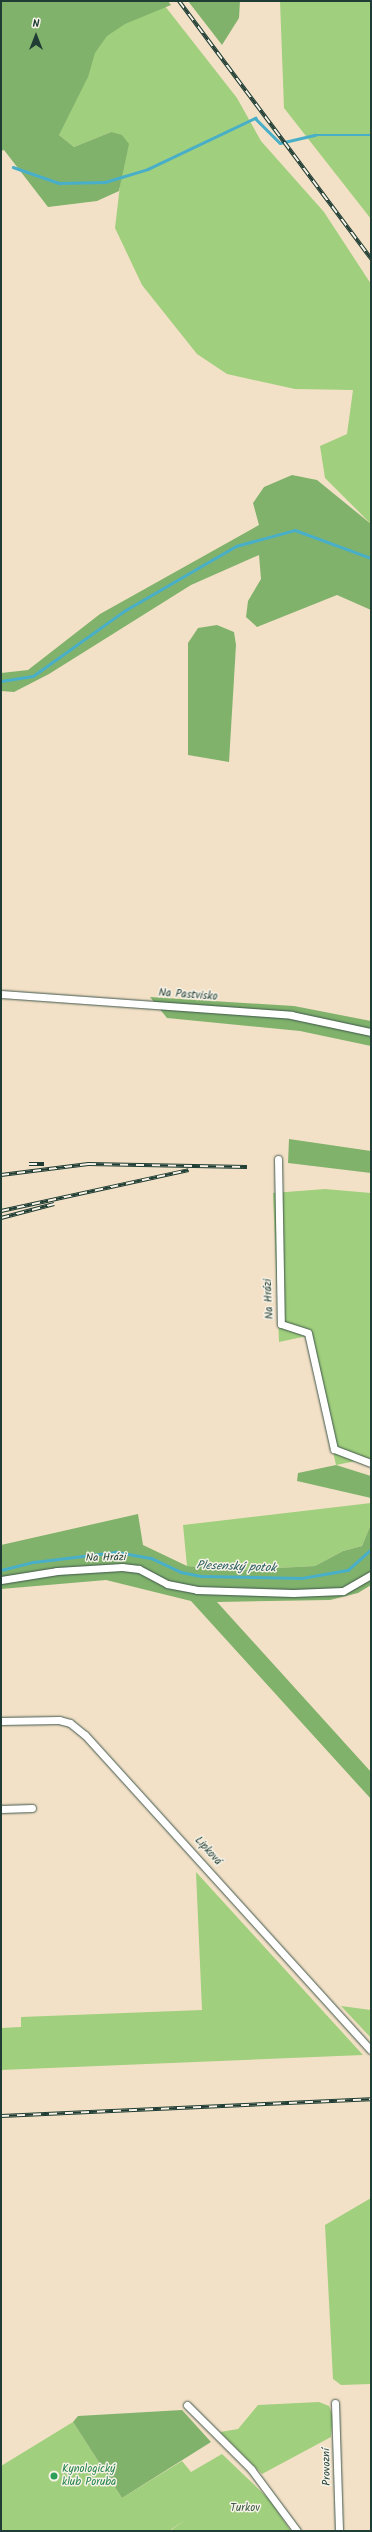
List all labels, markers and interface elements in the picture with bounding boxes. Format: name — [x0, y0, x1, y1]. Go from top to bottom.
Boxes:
text: N — [33, 15, 39, 33]
north arrow — [16, 16, 56, 56]
street label: Na Pastvisko — [158, 986, 218, 1004]
street label: Na Hrázi — [261, 1278, 277, 1320]
street label: Na Hrázi — [86, 1551, 126, 1565]
water label: Plesenský potok — [196, 1558, 276, 1576]
street label: Lipková — [192, 1834, 224, 1868]
street label: Provozní — [320, 2448, 334, 2486]
place label: Kynologický klub Poruba — [62, 2463, 116, 2489]
marker: Kynologický klub Poruba — [49, 2471, 59, 2481]
park label: Turkov — [230, 2501, 260, 2515]

